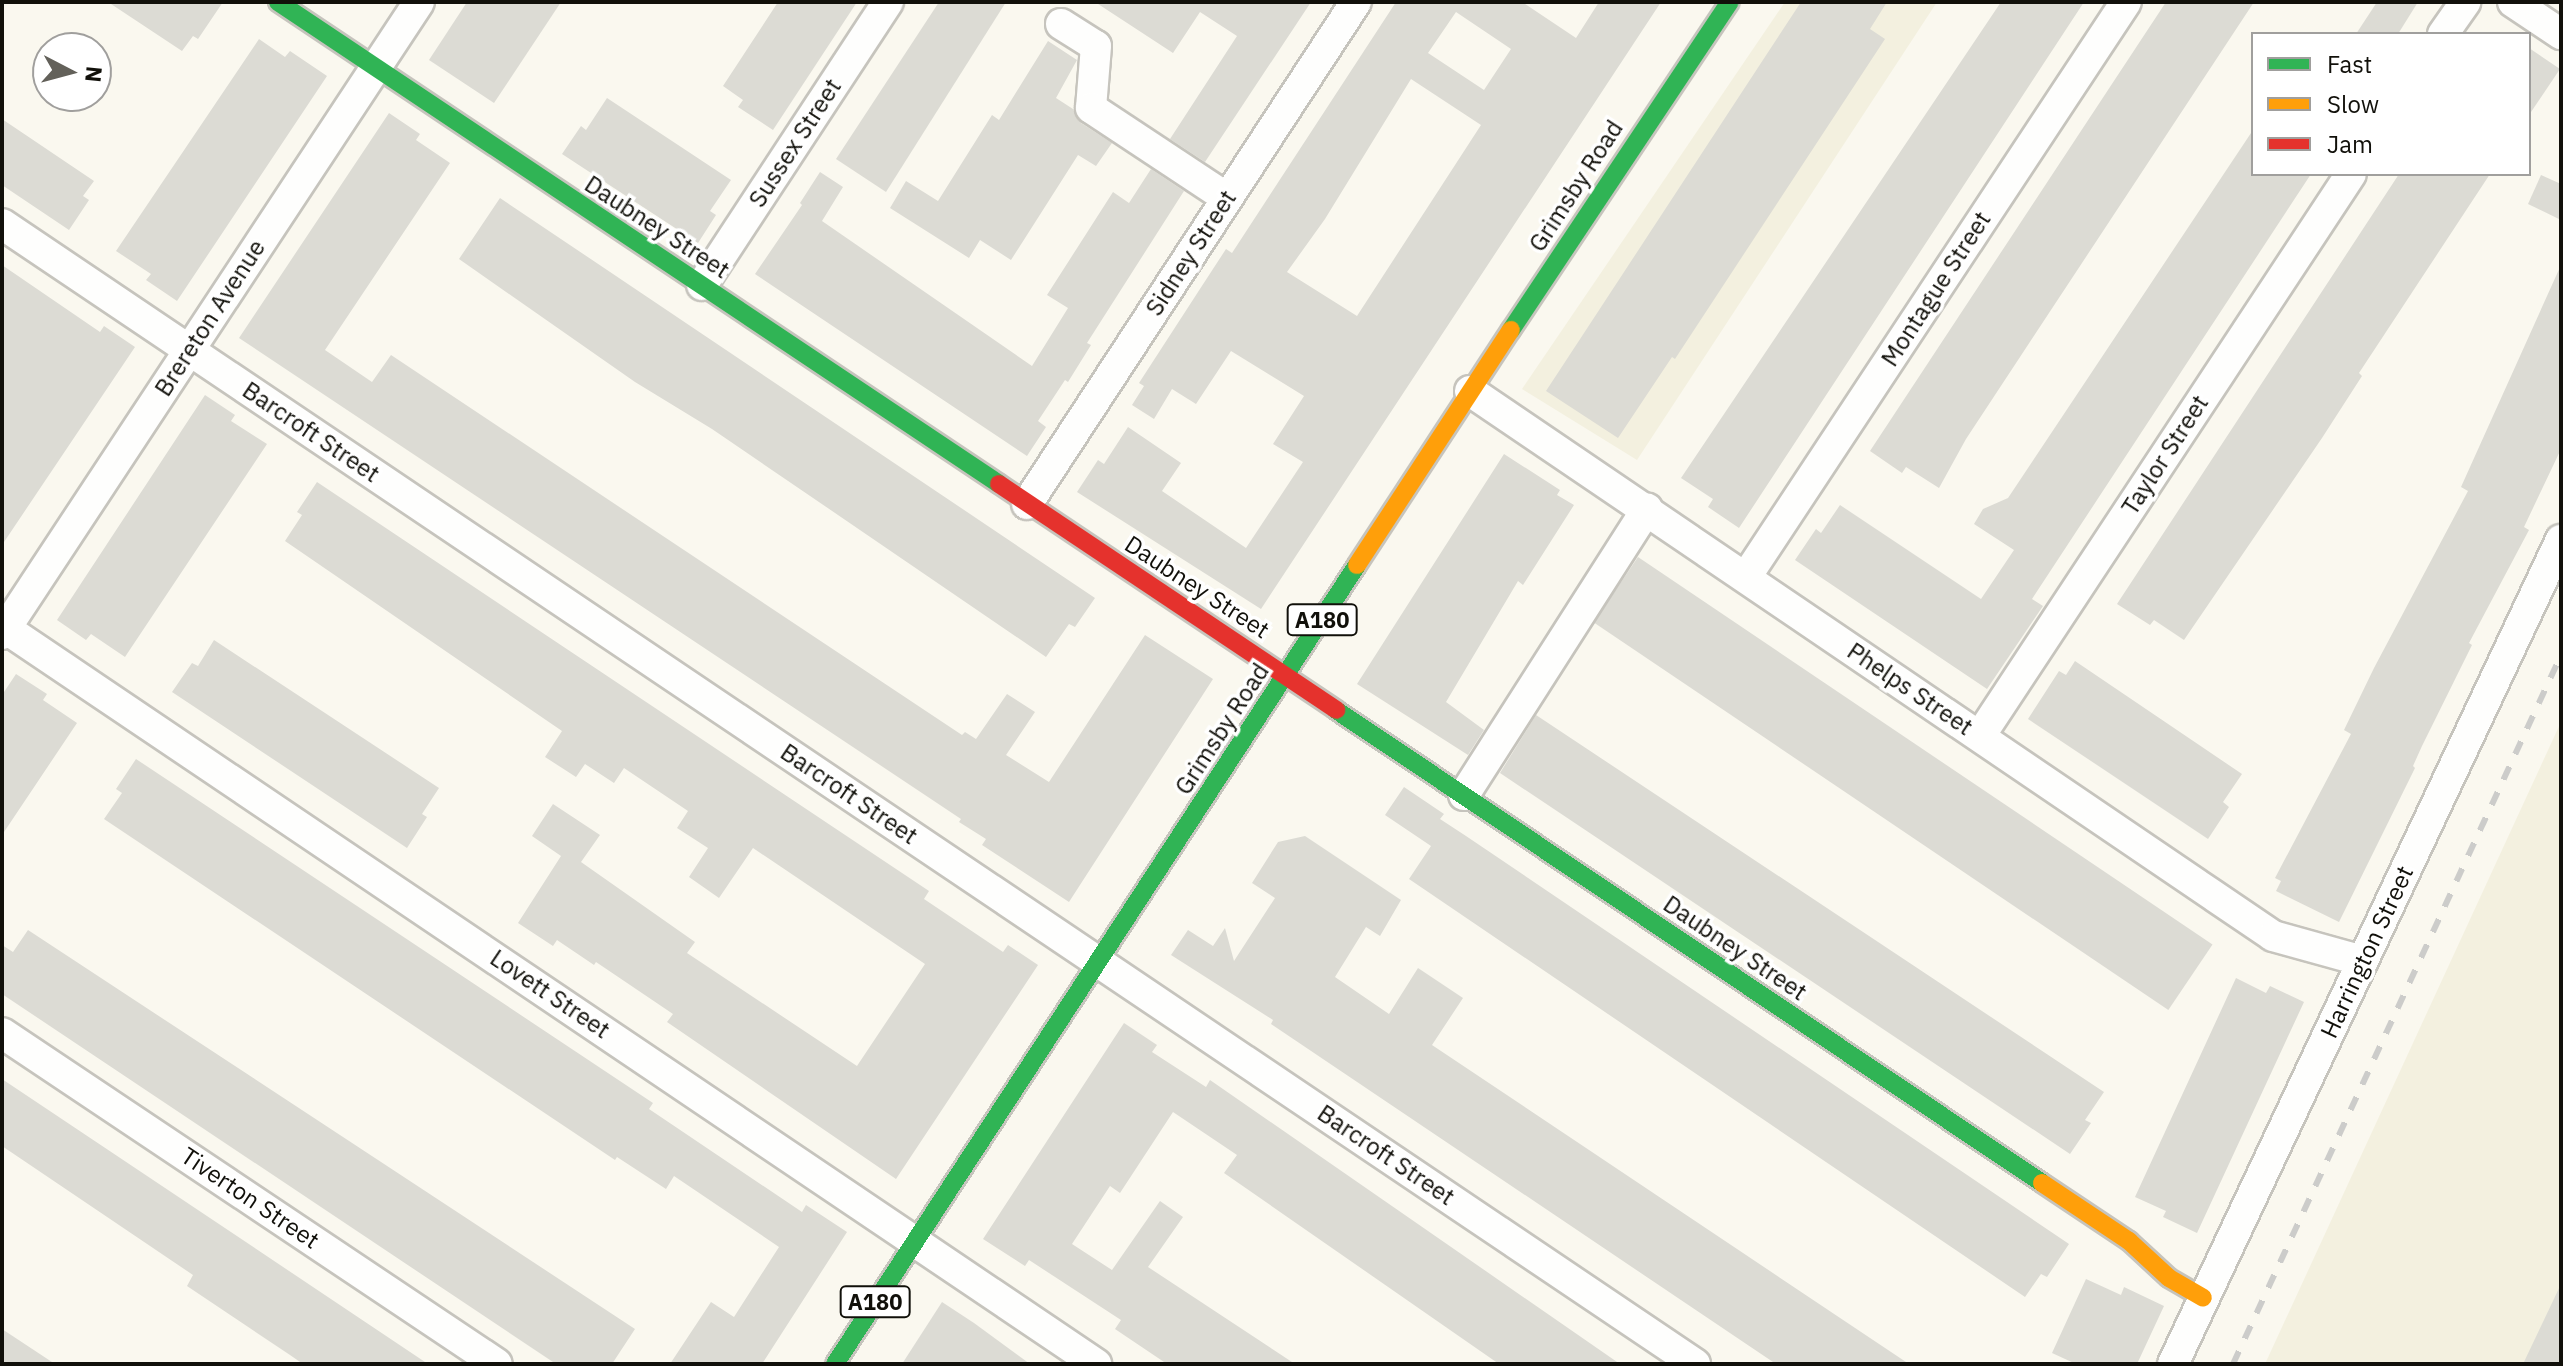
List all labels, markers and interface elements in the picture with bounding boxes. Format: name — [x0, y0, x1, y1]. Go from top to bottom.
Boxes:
north arrow — [32, 32, 112, 112]
legend — [2251, 32, 2531, 176]
text: Fast — [2327, 48, 2372, 80]
text: N — [79, 65, 110, 84]
street label: Sussex Street — [743, 73, 847, 213]
text: Slow — [2327, 88, 2379, 120]
street label: Grimsby Road — [1523, 115, 1629, 257]
text: Jam — [2327, 128, 2373, 160]
street label: Daubney Street — [579, 170, 735, 284]
street label: Sidney Street — [1140, 185, 1242, 321]
street label: Montague Street — [1875, 206, 1997, 372]
street label: Brereton Avenue — [149, 234, 271, 402]
street label: Barcroft Street — [237, 376, 385, 488]
street label: Taylor Street — [2116, 390, 2214, 520]
street label: Daubney Street — [1119, 530, 1275, 644]
road number: A180 — [1286, 602, 1358, 638]
street label: Phelps Street — [1842, 637, 1978, 741]
street label: Grimsby Road — [1169, 658, 1275, 800]
street label: Barcroft Street — [775, 738, 923, 850]
street label: Harrington Street — [2315, 861, 2419, 1043]
street label: Daubney Street — [1658, 889, 1812, 1007]
street label: Lovett Street — [485, 943, 615, 1045]
street label: Barcroft Street — [1312, 1099, 1460, 1211]
street label: Tiverton Street — [175, 1141, 325, 1255]
road number: A180 — [839, 1284, 911, 1320]

